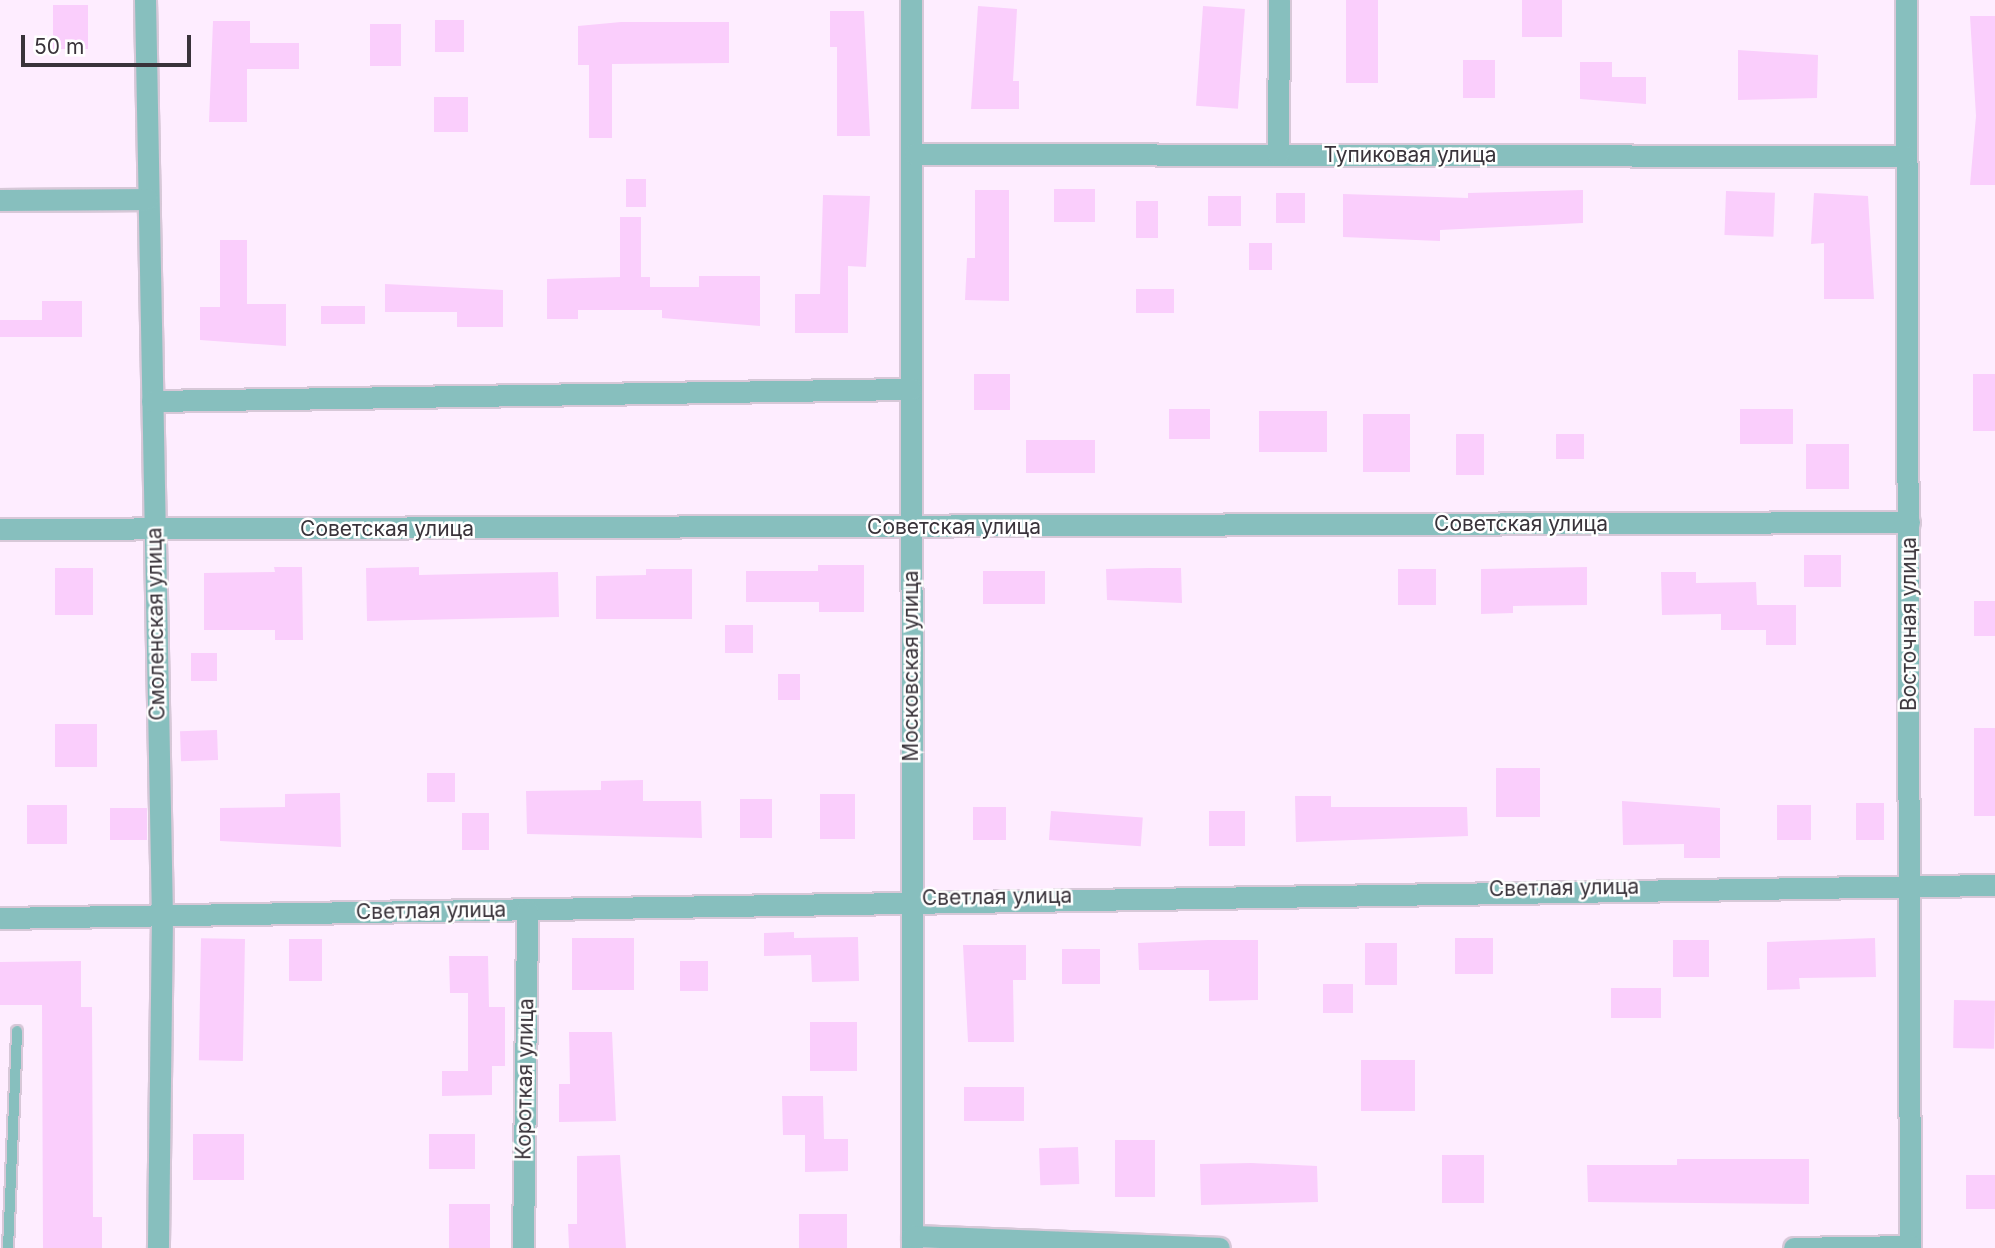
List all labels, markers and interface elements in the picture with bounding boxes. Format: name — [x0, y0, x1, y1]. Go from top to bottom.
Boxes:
scale bar — [24, 21, 194, 65]
text: 50 m — [34, 34, 84, 59]
street label: Тупиковая улица — [1323, 142, 1497, 168]
street label: Советская улица — [1434, 511, 1608, 537]
street label: Советская улица — [867, 514, 1041, 540]
street label: Советская улица — [300, 516, 474, 542]
street label: Смоленская улица — [142, 527, 170, 721]
street label: Восточная улица — [1896, 537, 1922, 711]
street label: Московская улица — [898, 570, 924, 762]
street label: Светлая улица — [1489, 874, 1639, 902]
street label: Светлая улица — [922, 883, 1072, 911]
street label: Светлая улица — [356, 897, 506, 925]
street label: Короткая улица — [511, 998, 539, 1160]

